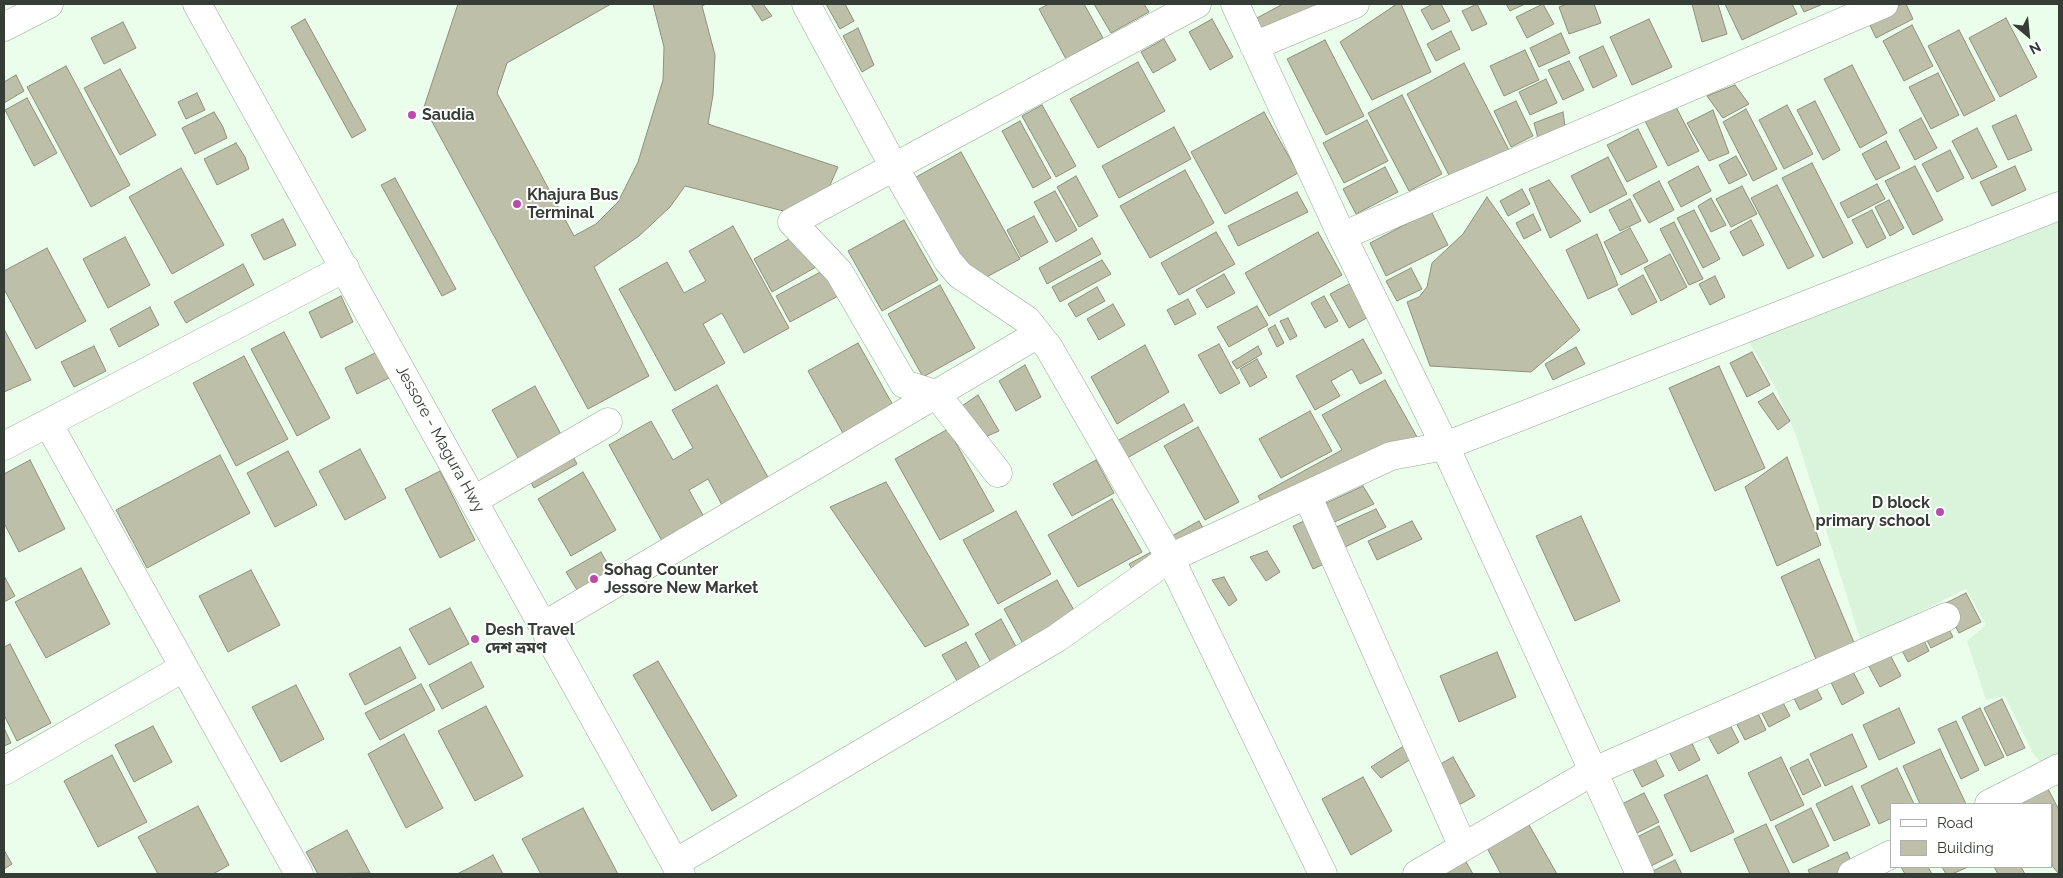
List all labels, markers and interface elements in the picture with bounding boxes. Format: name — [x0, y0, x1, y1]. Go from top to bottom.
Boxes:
north arrow — [2003, 10, 2053, 60]
text: N — [2027, 39, 2044, 58]
place label: Saudia — [422, 105, 474, 125]
marker: Saudia — [406, 109, 418, 121]
place label: Khajura Bus Terminal — [527, 185, 618, 223]
marker: Khajura Bus Terminal — [511, 198, 523, 210]
street label: Jessore - Magura Hwy — [391, 362, 489, 516]
place label: D block primary school — [1816, 493, 1930, 531]
marker: D block primary school — [1934, 506, 1946, 518]
place label: Sohag Counter Jessore New Market — [604, 560, 758, 598]
marker: Sohag Counter Jessore New Market — [588, 573, 600, 585]
place label: Desh Travel দেশ ভ্রমণ — [485, 620, 575, 658]
marker: Desh Travel দেশ ভ্রমণ — [469, 633, 481, 645]
legend — [1890, 803, 2053, 868]
text: Road — [1937, 814, 1973, 832]
text: Building — [1937, 839, 1994, 857]

